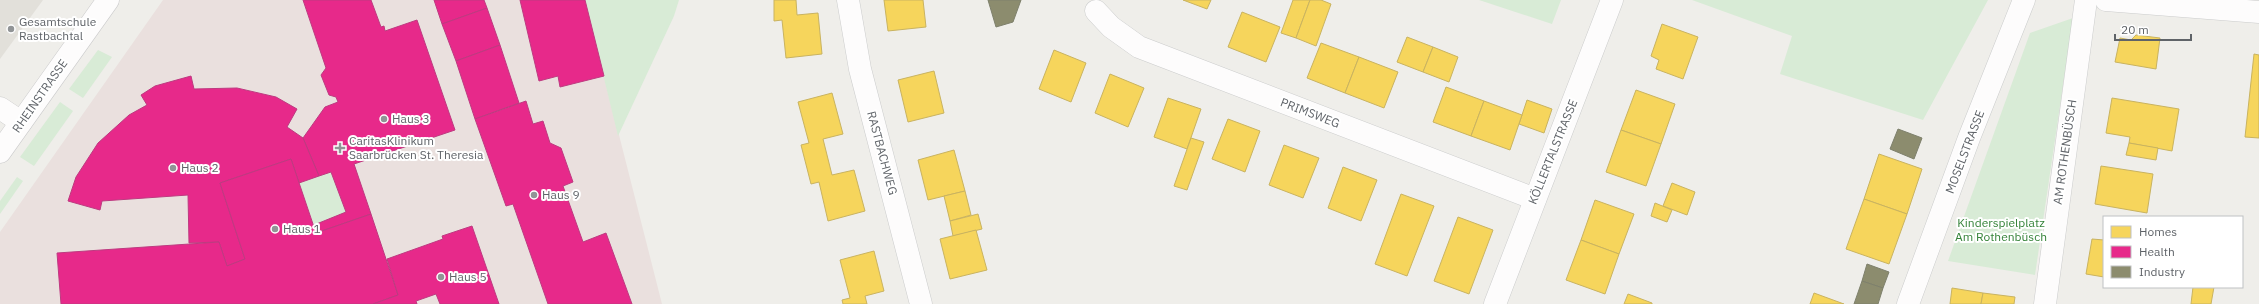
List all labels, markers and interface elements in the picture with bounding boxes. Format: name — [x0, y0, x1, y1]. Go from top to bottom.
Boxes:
place label: Gesamtschule Rastbachtal — [19, 14, 97, 43]
scale bar — [2115, 16, 2191, 42]
text: 20 m — [2121, 22, 2149, 37]
marker: Gesamtschule Rastbachtal — [6, 24, 16, 34]
street label: RHEINSTRASSE — [9, 56, 70, 135]
street label: PRIMSWEG — [1278, 94, 1342, 131]
street label: KÖLLERTALSTRASSE — [1525, 97, 1580, 206]
street label: AM ROTHENBÜSCH — [2050, 99, 2079, 205]
street label: MOSELSTRASSE — [1942, 108, 1987, 196]
street label: RASTBACHWEG — [864, 109, 901, 196]
place label: Haus 3 — [392, 111, 430, 126]
marker: Haus 3 — [379, 114, 389, 124]
place label: CaritasKlinikum Saarbrücken St. Theresia — [349, 133, 484, 162]
marker: CaritasKlinikum Saarbrücken St. Theresia — [334, 142, 346, 154]
place label: Haus 2 — [181, 160, 219, 175]
marker: Haus 2 — [168, 163, 178, 173]
place label: Haus 9 — [542, 187, 580, 202]
marker: Haus 9 — [529, 190, 539, 200]
park label: Kinderspielplatz Am Rothenbüsch — [1955, 215, 2047, 244]
legend — [2103, 216, 2243, 288]
place label: Haus 1 — [283, 221, 321, 236]
marker: Haus 1 — [270, 224, 280, 234]
text: Homes — [2139, 224, 2177, 239]
text: Health — [2139, 244, 2175, 259]
text: Industry — [2139, 264, 2185, 279]
place label: Haus 5 — [449, 269, 487, 284]
marker: Haus 5 — [436, 272, 446, 282]

